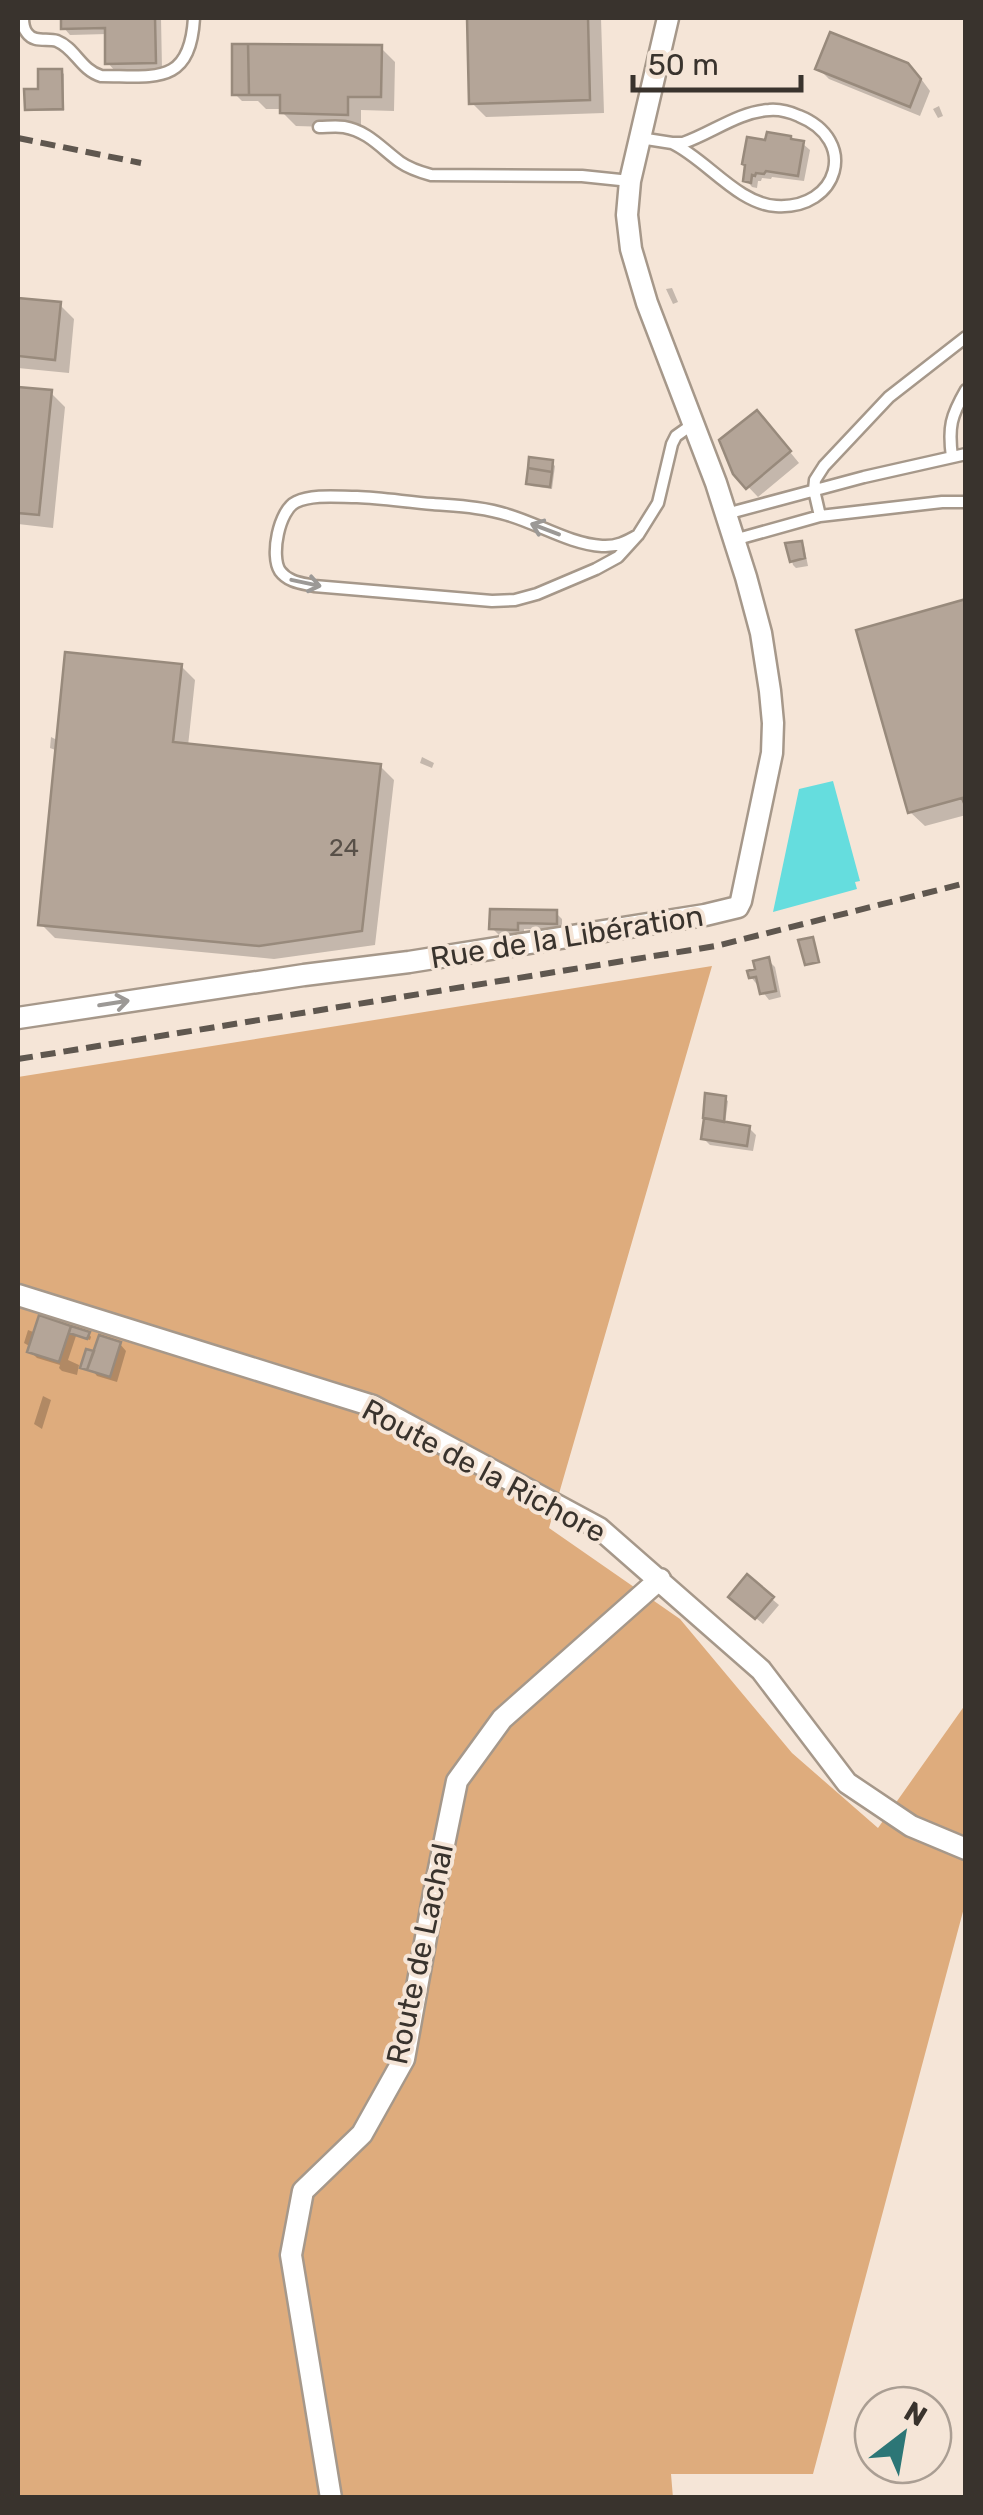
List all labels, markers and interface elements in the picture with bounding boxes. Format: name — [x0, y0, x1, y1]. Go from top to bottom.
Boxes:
scale bar — [633, 30, 800, 92]
text: 50 m — [648, 47, 719, 83]
one-way arrow — [531, 518, 561, 536]
one-way arrow — [289, 574, 321, 593]
house number: 24 — [329, 833, 359, 862]
street label: Rue de la Libération — [428, 898, 706, 976]
one-way arrow — [97, 994, 130, 1012]
street label: Route de la Richore — [356, 1392, 612, 1550]
street label: Route de Lachal — [379, 1840, 461, 2068]
north arrow — [853, 2385, 953, 2485]
text: N — [898, 2395, 933, 2433]

